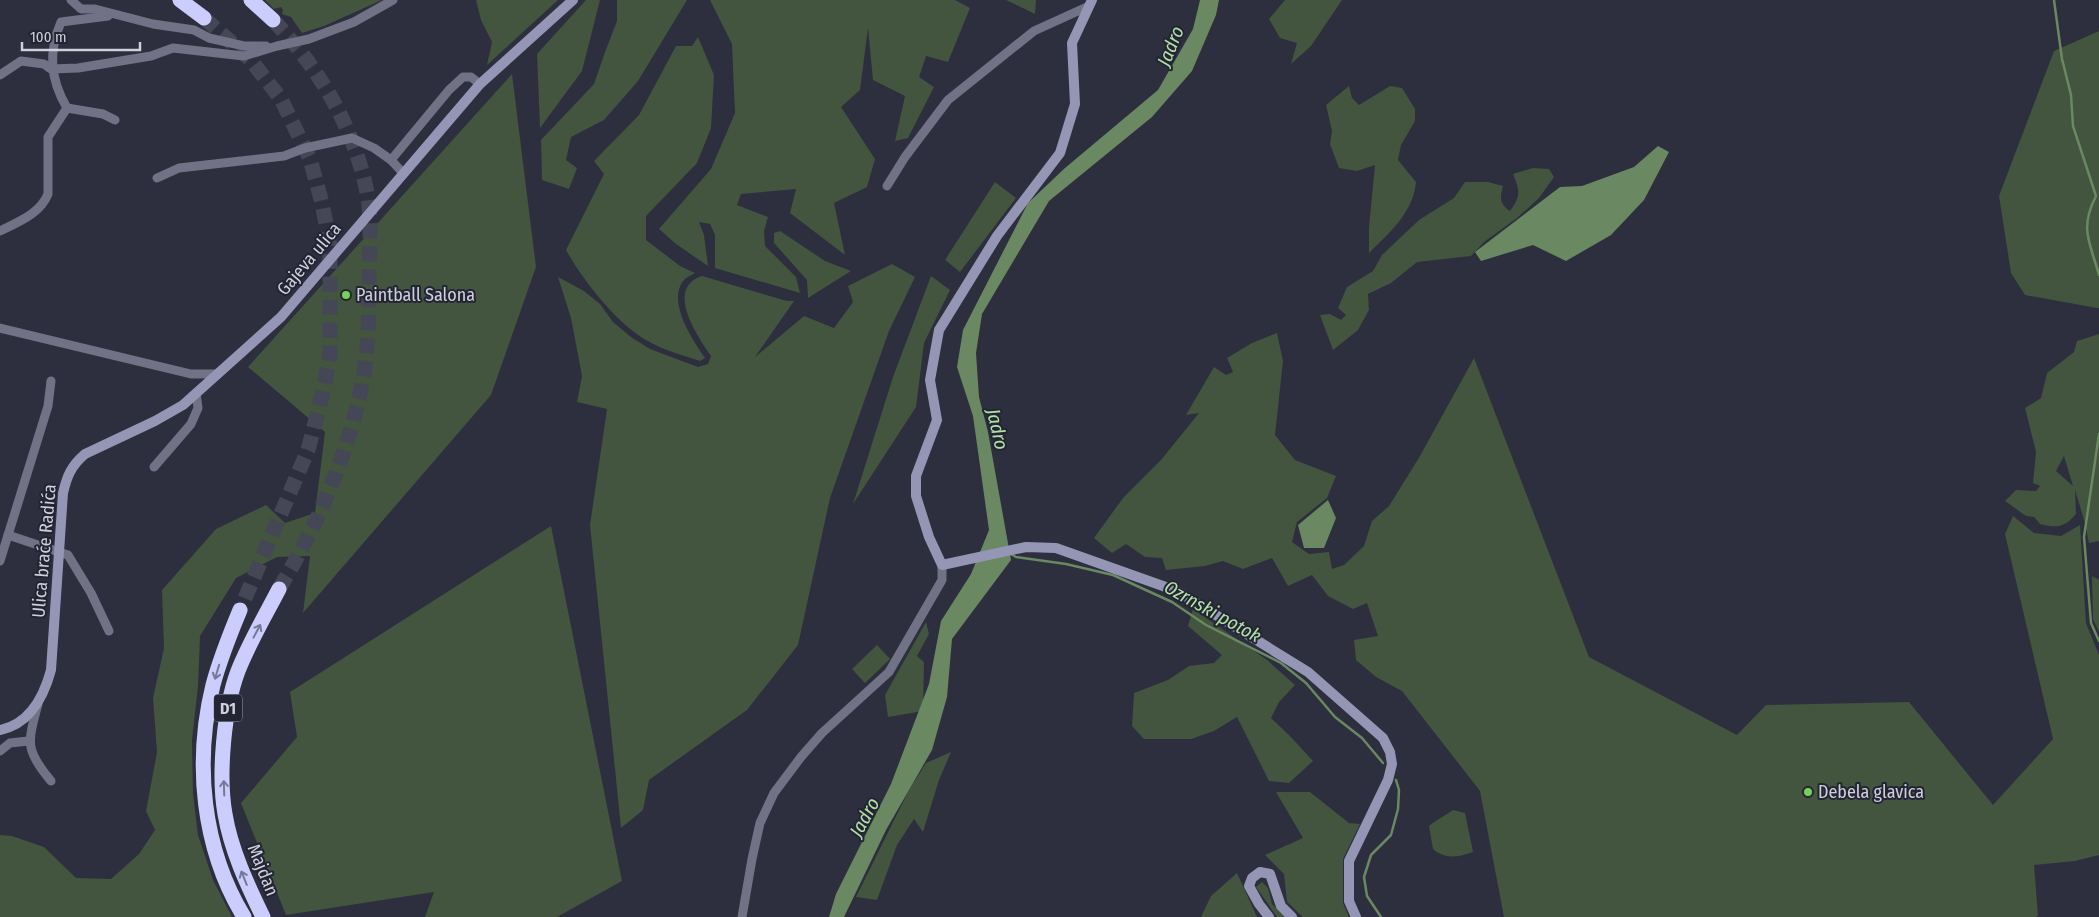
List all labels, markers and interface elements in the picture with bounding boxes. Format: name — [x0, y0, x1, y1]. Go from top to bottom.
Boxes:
scale bar — [22, 20, 140, 52]
water label: Jadro — [1152, 23, 1189, 71]
text: 100 m — [30, 28, 67, 46]
street label: Gajeva ulica — [272, 218, 346, 300]
place label: Paintball Salona — [356, 284, 475, 306]
marker: Paintball Salona — [340, 289, 352, 301]
water label: Jadro — [981, 405, 1013, 452]
street label: Ulica braće Radića — [27, 483, 61, 619]
water label: Ozrnski potok — [1160, 575, 1265, 648]
one-way arrow — [252, 624, 262, 639]
one-way arrow — [212, 663, 222, 679]
road number: D1 — [214, 694, 242, 721]
one-way arrow — [219, 780, 229, 796]
place label: Debela glavica — [1818, 781, 1924, 803]
marker: Debela glavica — [1802, 786, 1814, 798]
water label: Jadro — [844, 794, 884, 842]
street label: Majdan — [243, 841, 283, 899]
one-way arrow — [239, 870, 248, 886]

